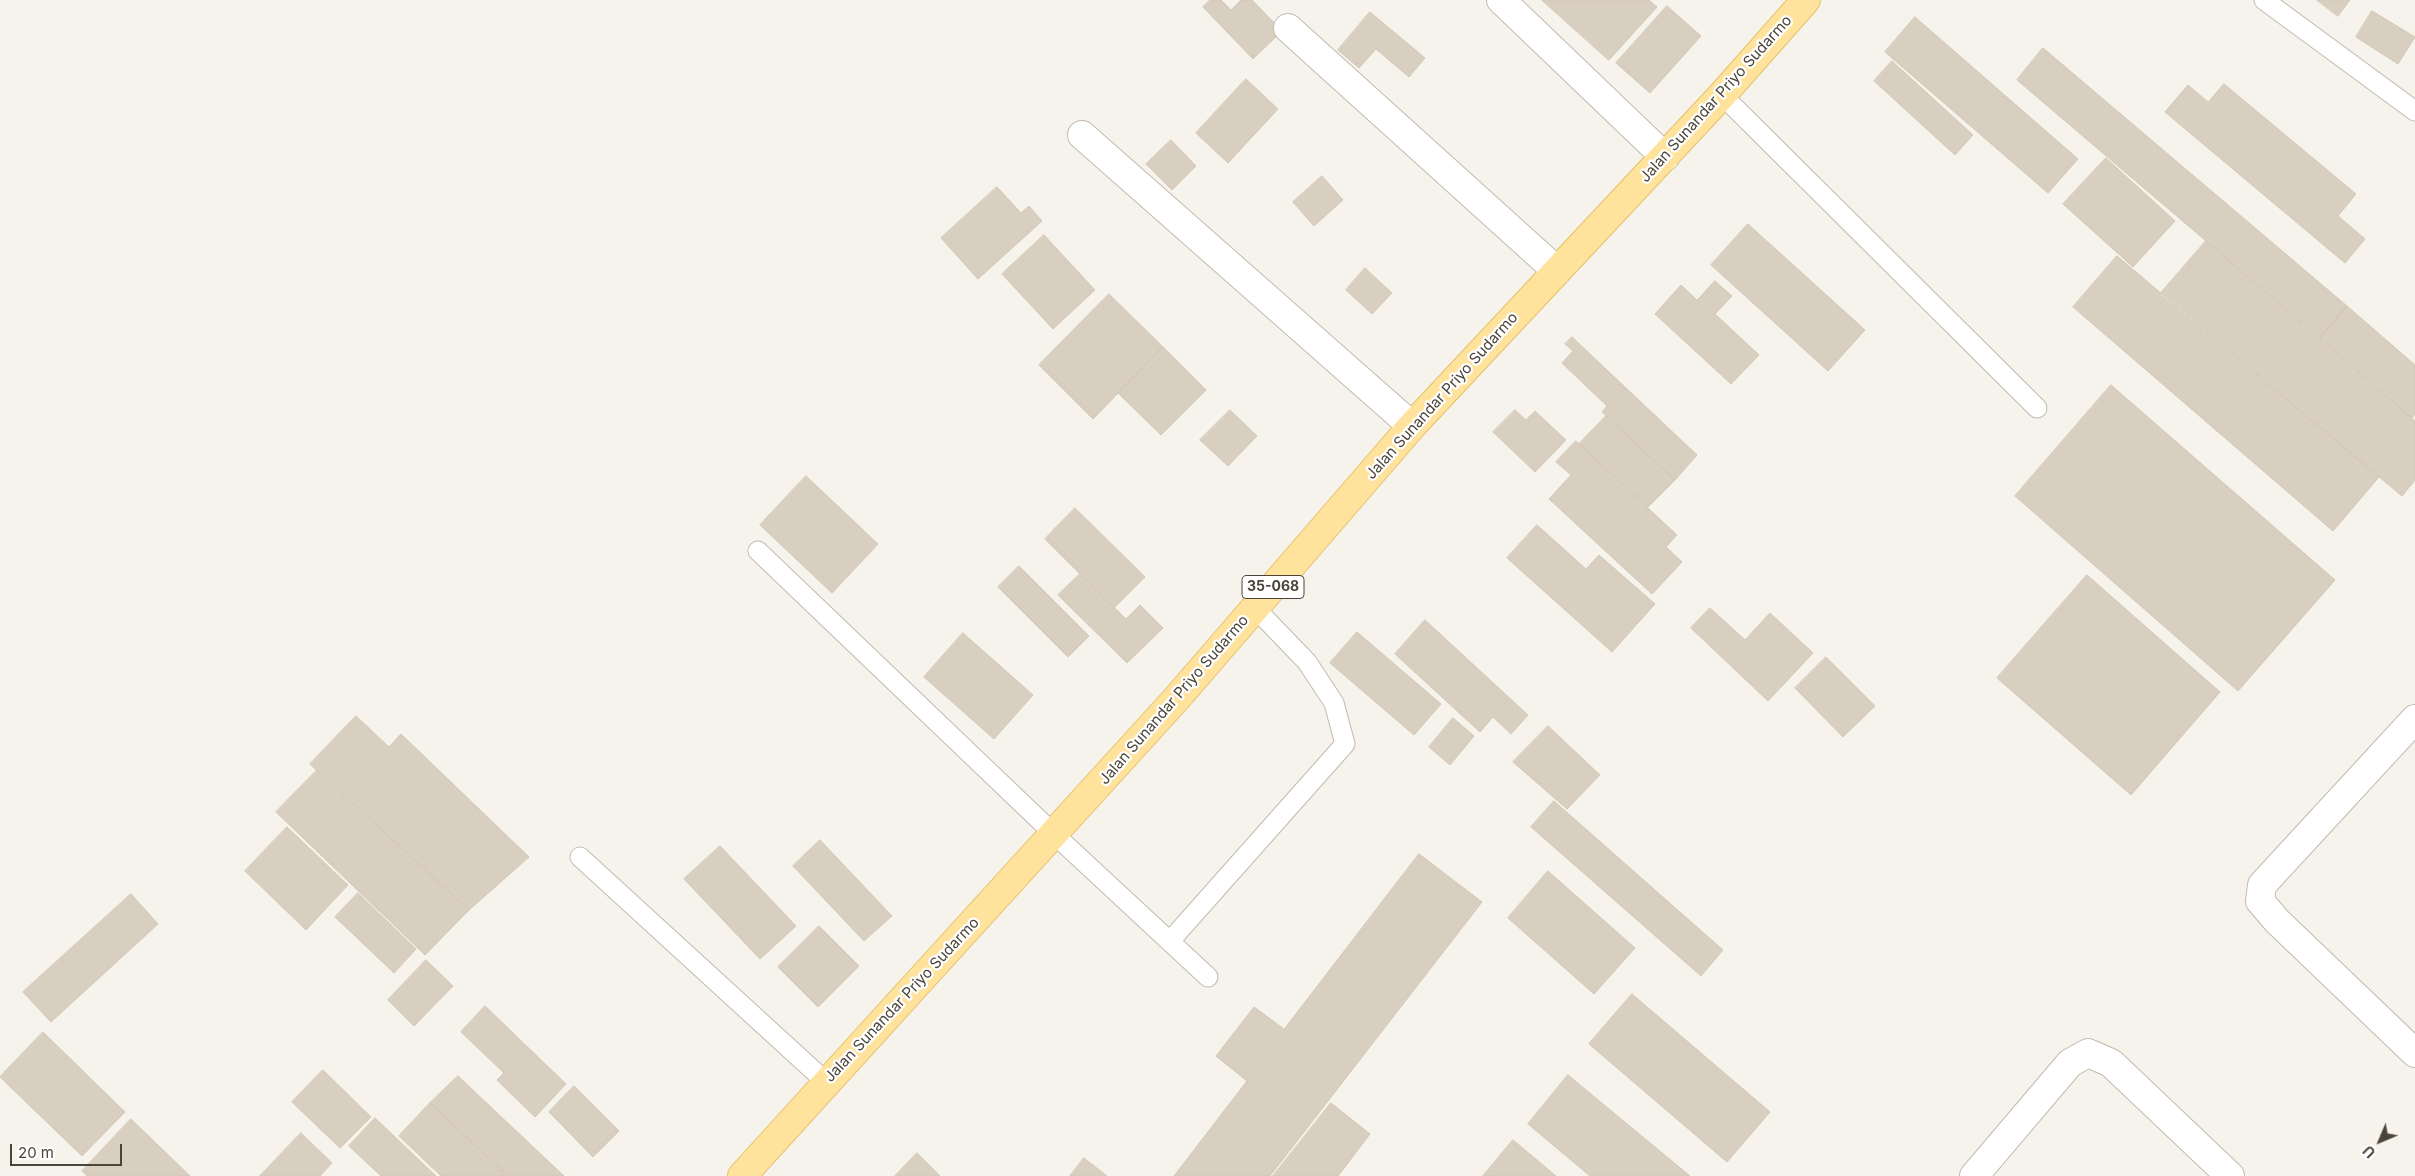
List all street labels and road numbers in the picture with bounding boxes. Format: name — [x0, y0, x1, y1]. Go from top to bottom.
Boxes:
street label: Jalan Sunandar Priyo Sudarmo — [1636, 12, 1796, 186]
street label: Jalan Sunandar Priyo Sudarmo — [1362, 309, 1522, 483]
road number: 35-068 — [1242, 576, 1304, 598]
street label: Jalan Sunandar Priyo Sudarmo — [1095, 612, 1253, 788]
street label: Jalan Sunandar Priyo Sudarmo — [821, 914, 983, 1086]

